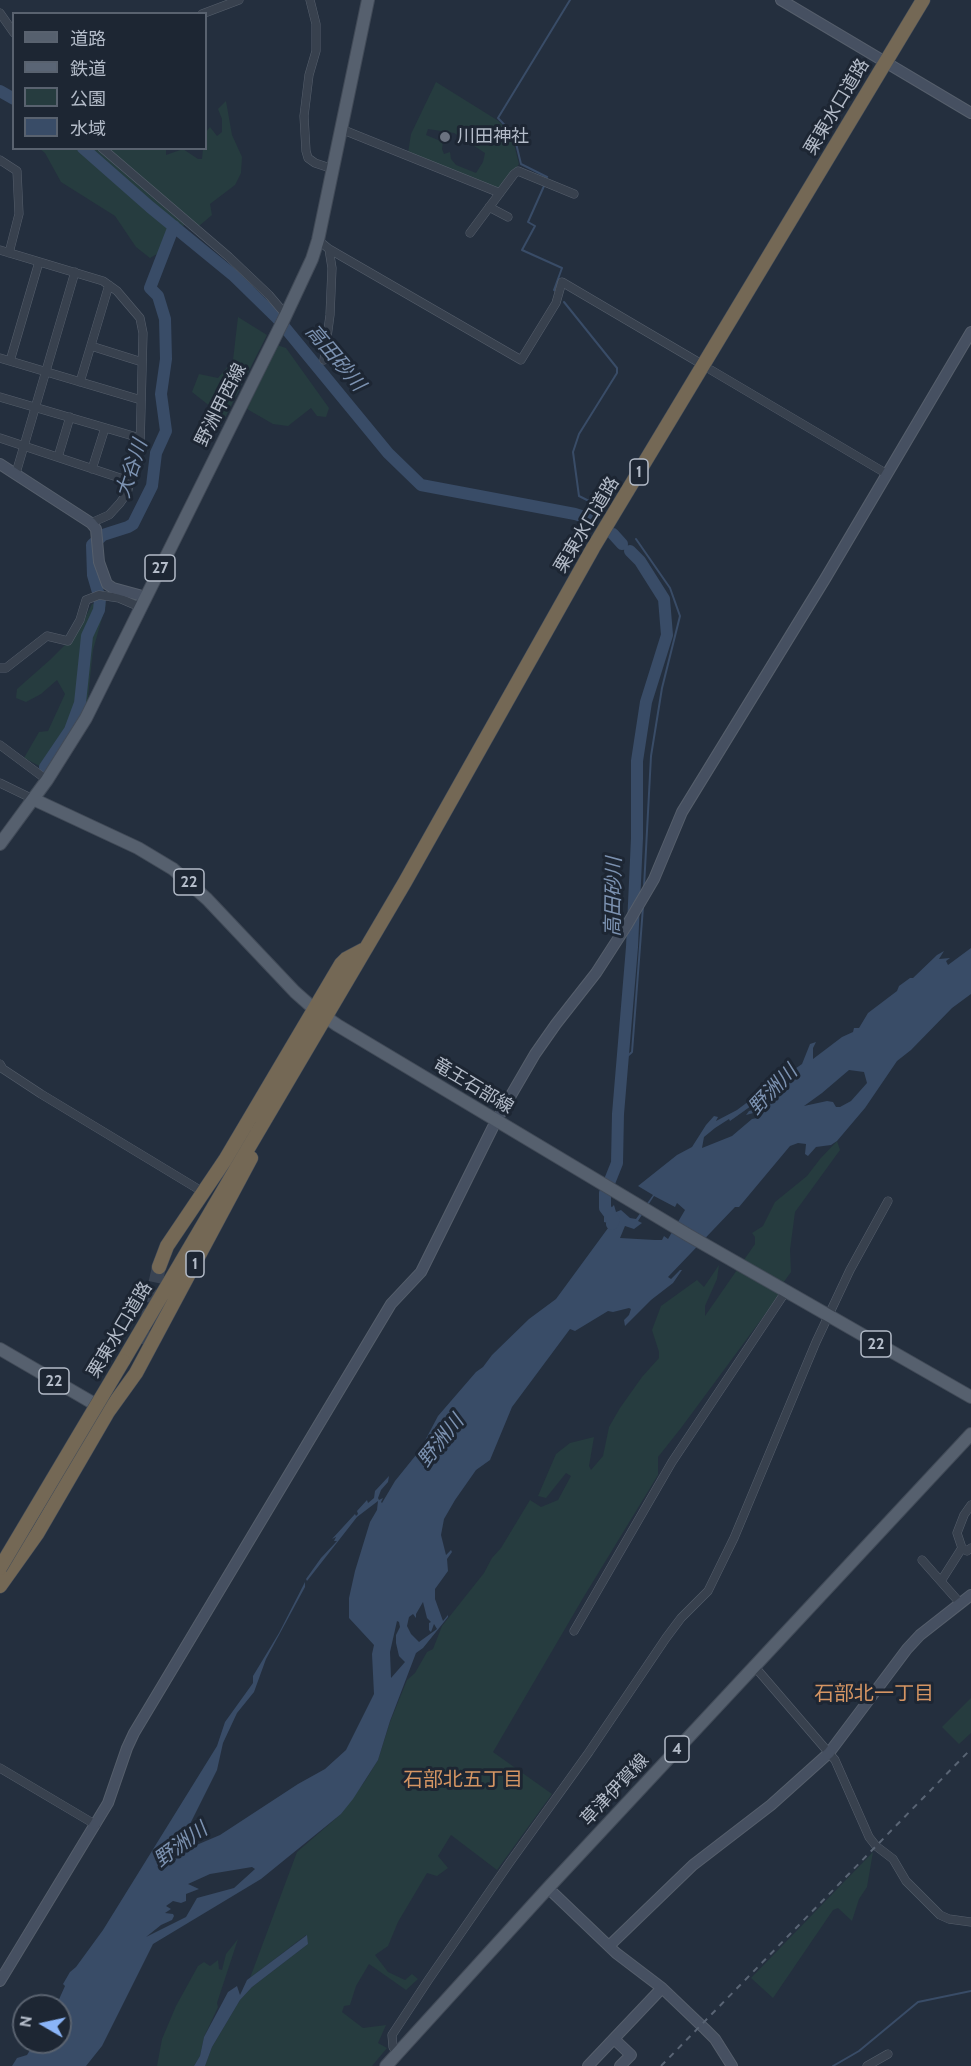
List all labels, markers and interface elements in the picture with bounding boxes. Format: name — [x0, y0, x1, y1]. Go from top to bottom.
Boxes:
legend — [12, 12, 207, 150]
text: 道路 — [70, 28, 106, 50]
street label: 栗東水口道路 — [800, 55, 874, 159]
text: 鉄道 — [70, 58, 106, 80]
text: 公園 — [70, 88, 106, 110]
text: 水域 — [70, 118, 106, 140]
place label: 川田神社 — [457, 126, 529, 148]
marker: 川田神社 — [438, 130, 452, 144]
water label: 高田砂川 — [300, 320, 370, 396]
street label: 野洲甲西線 — [191, 360, 251, 450]
water label: 大谷川 — [111, 437, 153, 501]
road number: 1 — [630, 459, 648, 485]
street label: 栗東水口道路 — [550, 473, 624, 577]
road number: 27 — [145, 555, 175, 581]
water label: 高田砂川 — [601, 857, 627, 937]
road number: 22 — [174, 869, 204, 895]
street label: 竜王石部線 — [429, 1054, 517, 1118]
water label: 野洲川 — [744, 1060, 802, 1120]
road number: 1 — [186, 1251, 204, 1277]
street label: 栗東水口道路 — [83, 1278, 157, 1382]
road number: 22 — [861, 1331, 891, 1357]
road number: 22 — [39, 1368, 69, 1394]
water label: 野洲川 — [413, 1410, 469, 1472]
district label: 石部北一丁目 — [814, 1682, 934, 1706]
road number: 4 — [665, 1736, 689, 1762]
street label: 草津伊賀線 — [576, 1750, 654, 1830]
district label: 石部北五丁目 — [403, 1768, 523, 1792]
water label: 野洲川 — [150, 1818, 212, 1872]
north arrow — [12, 1994, 72, 2054]
text: N — [15, 2014, 36, 2028]

